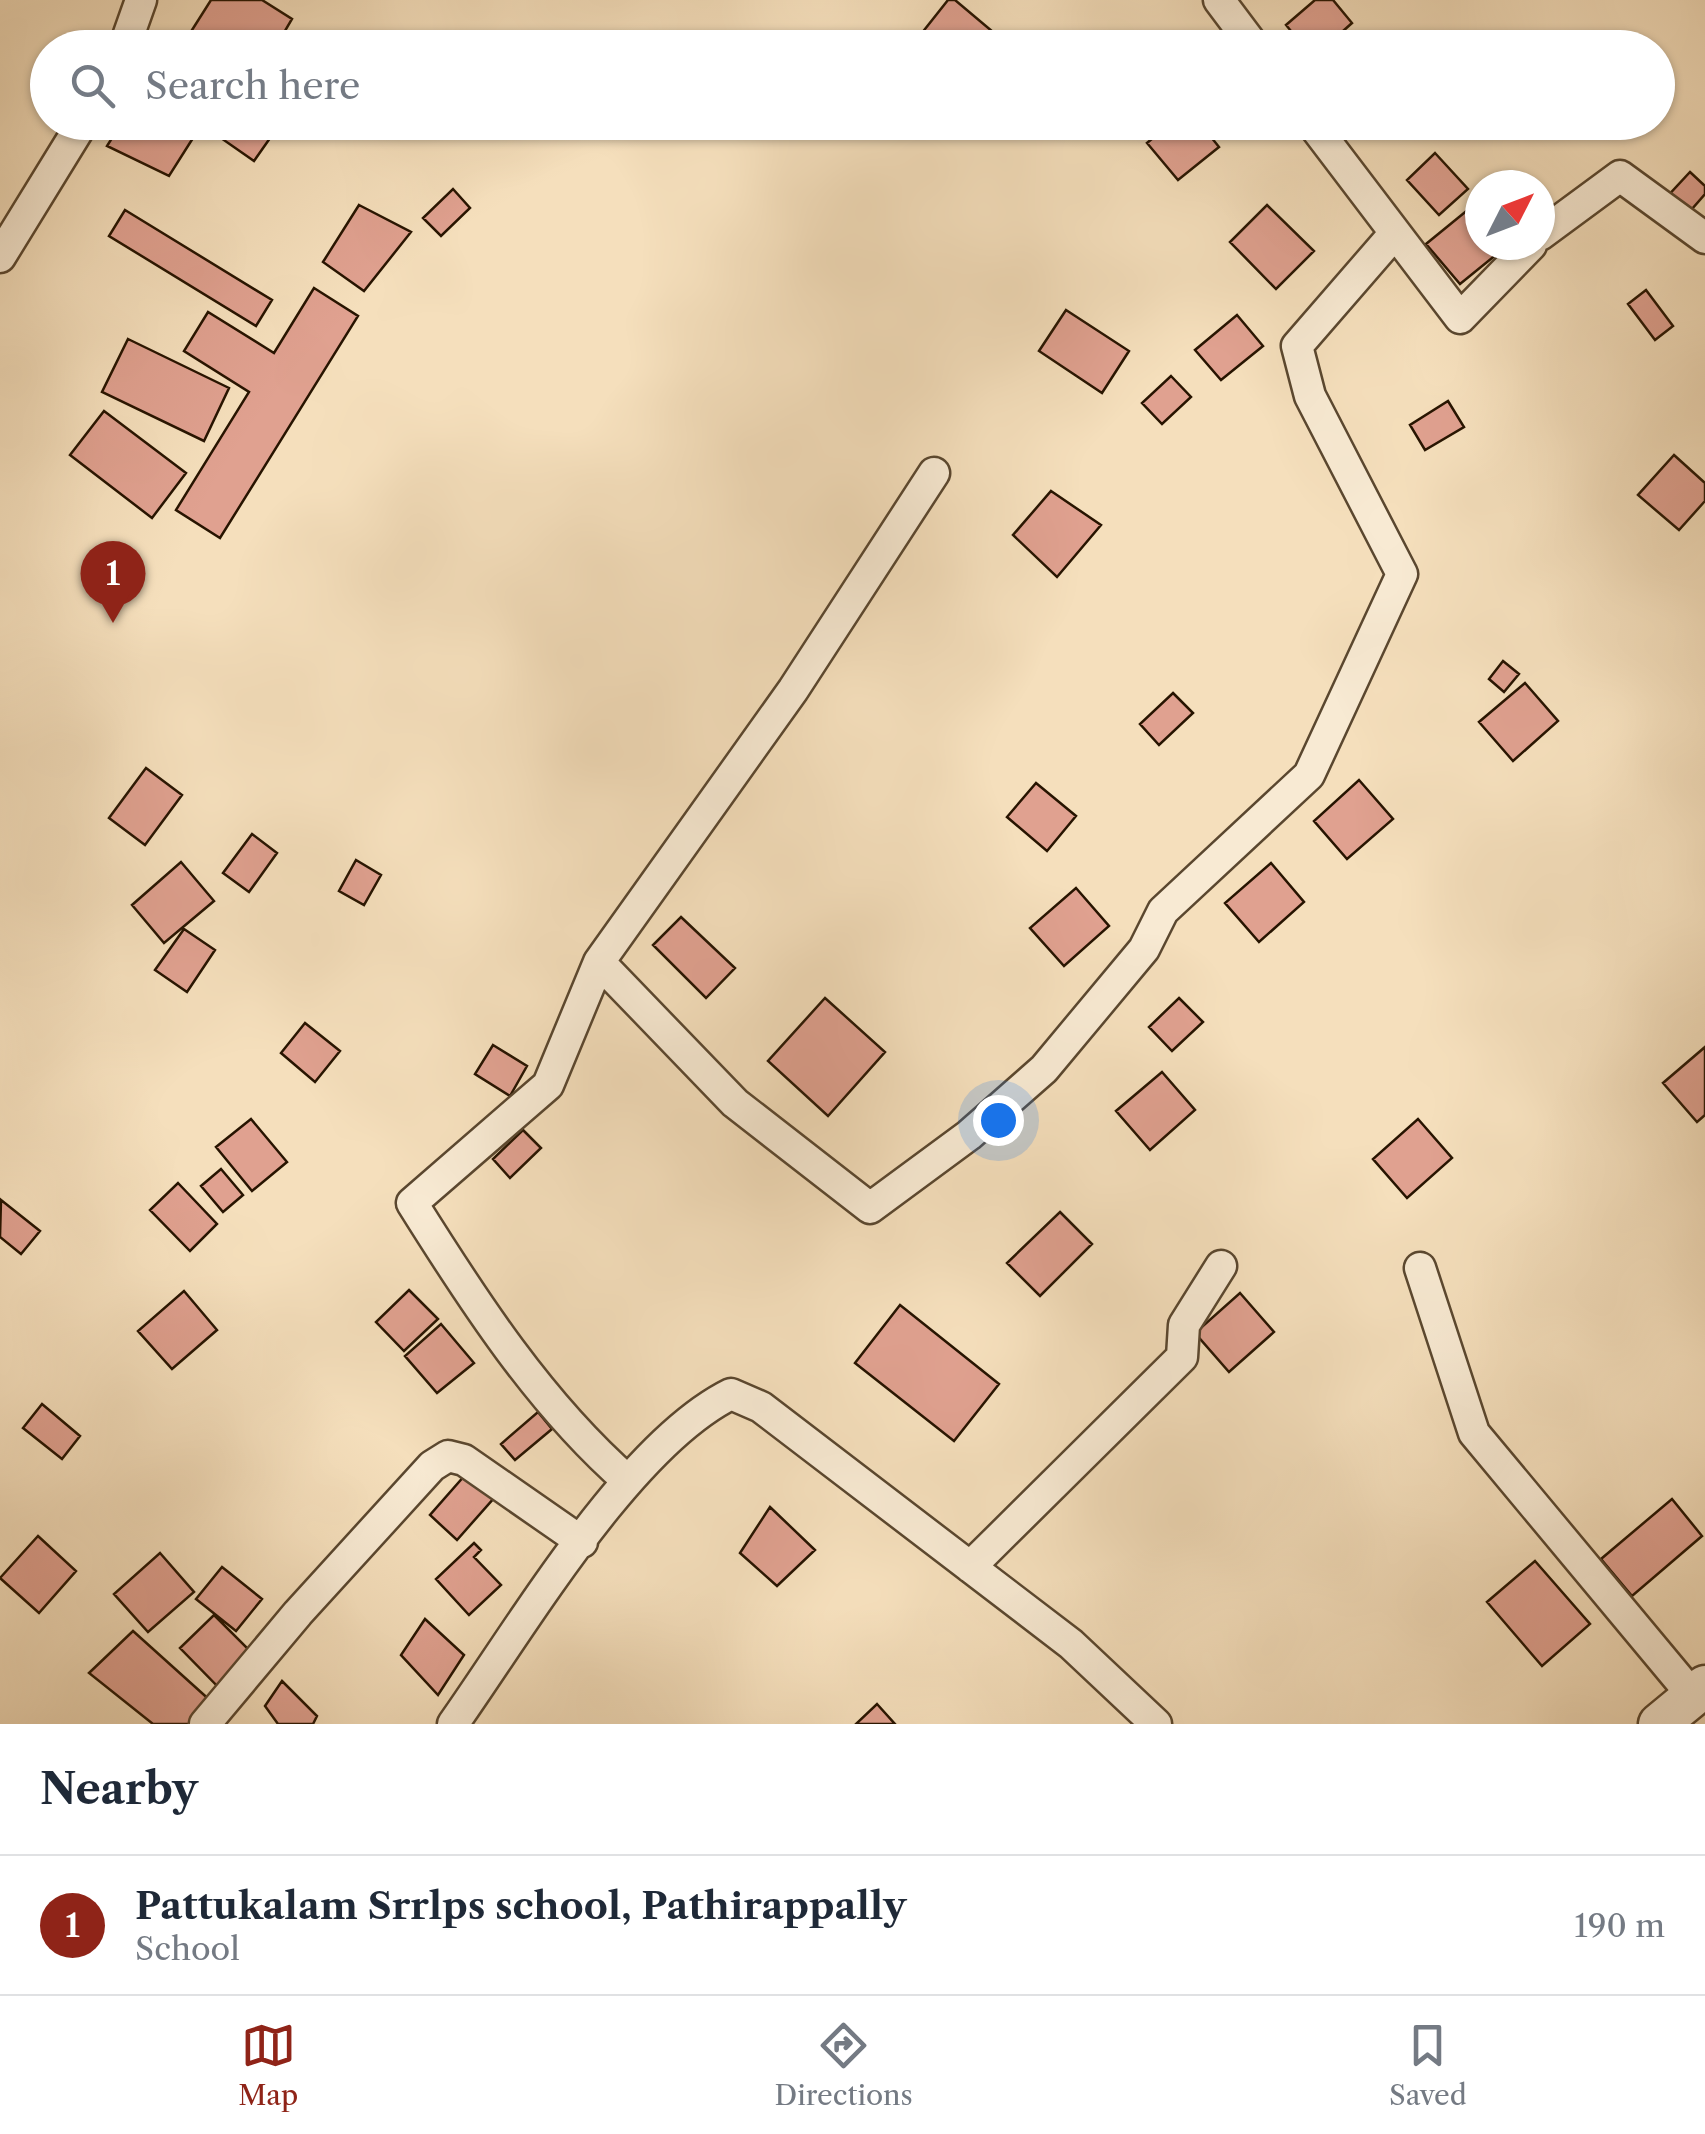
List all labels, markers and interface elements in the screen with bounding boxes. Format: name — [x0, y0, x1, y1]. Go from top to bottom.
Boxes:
search box — [30, 30, 1675, 140]
icon: search — [65, 58, 120, 113]
text: Search here — [145, 62, 360, 109]
north arrow — [1465, 170, 1555, 260]
pin: 1 — [80, 540, 146, 623]
your location — [973, 1095, 1024, 1146]
text: Nearby — [40, 1763, 198, 1815]
text: Pattukalam Srrlps school, Pathirappally — [135, 1882, 906, 1929]
text: 1 — [65, 1906, 80, 1945]
text: 190 m — [1574, 1906, 1665, 1945]
text: School — [135, 1929, 240, 1968]
tab: Map — [238, 2018, 298, 2112]
tab: Directions — [774, 2018, 913, 2112]
tab: Saved — [1389, 2018, 1467, 2112]

